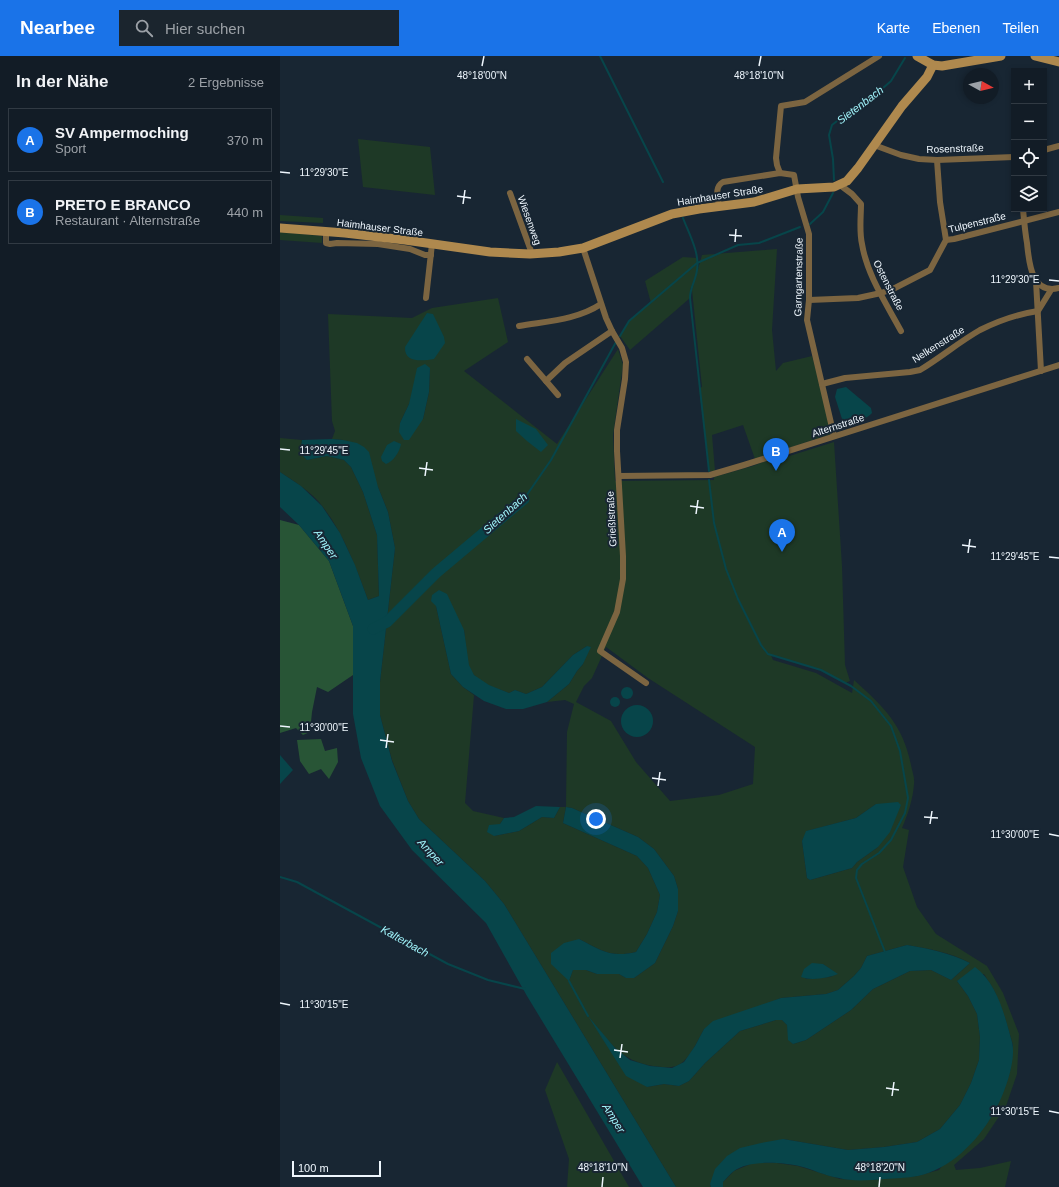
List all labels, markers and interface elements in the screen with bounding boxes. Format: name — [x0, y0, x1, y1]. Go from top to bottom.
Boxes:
search box — [119, 10, 399, 46]
text: Nearbee — [20, 17, 95, 38]
icon: search — [133, 17, 155, 39]
text: Hier suchen — [165, 20, 245, 37]
text: Karte — [877, 20, 910, 36]
text: Ebenen — [932, 20, 980, 36]
text: Teilen — [1002, 20, 1039, 36]
north arrow — [963, 68, 999, 104]
map controls — [1011, 68, 1047, 212]
button: + — [1011, 68, 1047, 104]
text: 48°18'00"N — [457, 70, 507, 81]
text: 48°18'10"N — [734, 70, 784, 81]
text: In der Nähe — [16, 72, 109, 91]
text: 2 Ergebnisse — [188, 75, 264, 90]
water label: Sietenbach — [834, 84, 886, 126]
button: − — [1011, 104, 1047, 140]
text: SV Ampermoching — [55, 124, 189, 141]
text: A — [25, 133, 35, 148]
text: 370 m — [227, 133, 263, 148]
button: locate — [1011, 140, 1047, 176]
text: Sport — [55, 141, 86, 156]
street label: Rosenstraße — [926, 142, 984, 155]
text: 11°29'30"E — [300, 167, 349, 178]
button: layers — [1011, 176, 1047, 212]
street label: Haimhauser Straße — [676, 183, 764, 208]
street label: Wiesenweg — [516, 194, 544, 246]
text: PRETO E BRANCO — [55, 196, 191, 213]
text: B — [25, 205, 35, 220]
text: 440 m — [227, 205, 263, 220]
street label: Tulpenstraße — [947, 210, 1007, 235]
text: Restaurant · Alternstraße — [55, 213, 200, 228]
street label: Haimhauser Straße — [336, 217, 424, 238]
street label: Garngartenstraße — [792, 237, 805, 317]
street label: Ostenstraße — [871, 258, 906, 313]
text: 11°29'30"E — [991, 274, 1040, 285]
street label: Nelkenstraße — [910, 324, 967, 365]
street label: Alternstraße — [811, 412, 866, 439]
pin: B — [763, 438, 789, 471]
text: 11°29'45"E — [300, 445, 349, 456]
water label: Sietenbach — [481, 490, 529, 536]
street label: Grießlstraße — [605, 491, 618, 547]
pin: A — [769, 519, 795, 552]
water label: Amper — [311, 526, 341, 562]
text: 11°29'45"E — [991, 551, 1040, 562]
text: 11°30'00"E — [300, 722, 349, 733]
your location — [586, 809, 606, 829]
text: 11°30'00"E — [991, 829, 1040, 840]
water label: Amper — [415, 835, 447, 869]
water label: Kalterbach — [379, 923, 431, 959]
text: 11°30'15"E — [300, 999, 349, 1010]
water label: Amper — [600, 1100, 628, 1136]
text: 11°30'15"E — [991, 1106, 1040, 1117]
scale bar — [292, 1159, 381, 1178]
text: 100 m — [298, 1162, 329, 1174]
text: 48°18'10"N — [578, 1162, 628, 1173]
text: 48°18'20"N — [855, 1162, 905, 1173]

